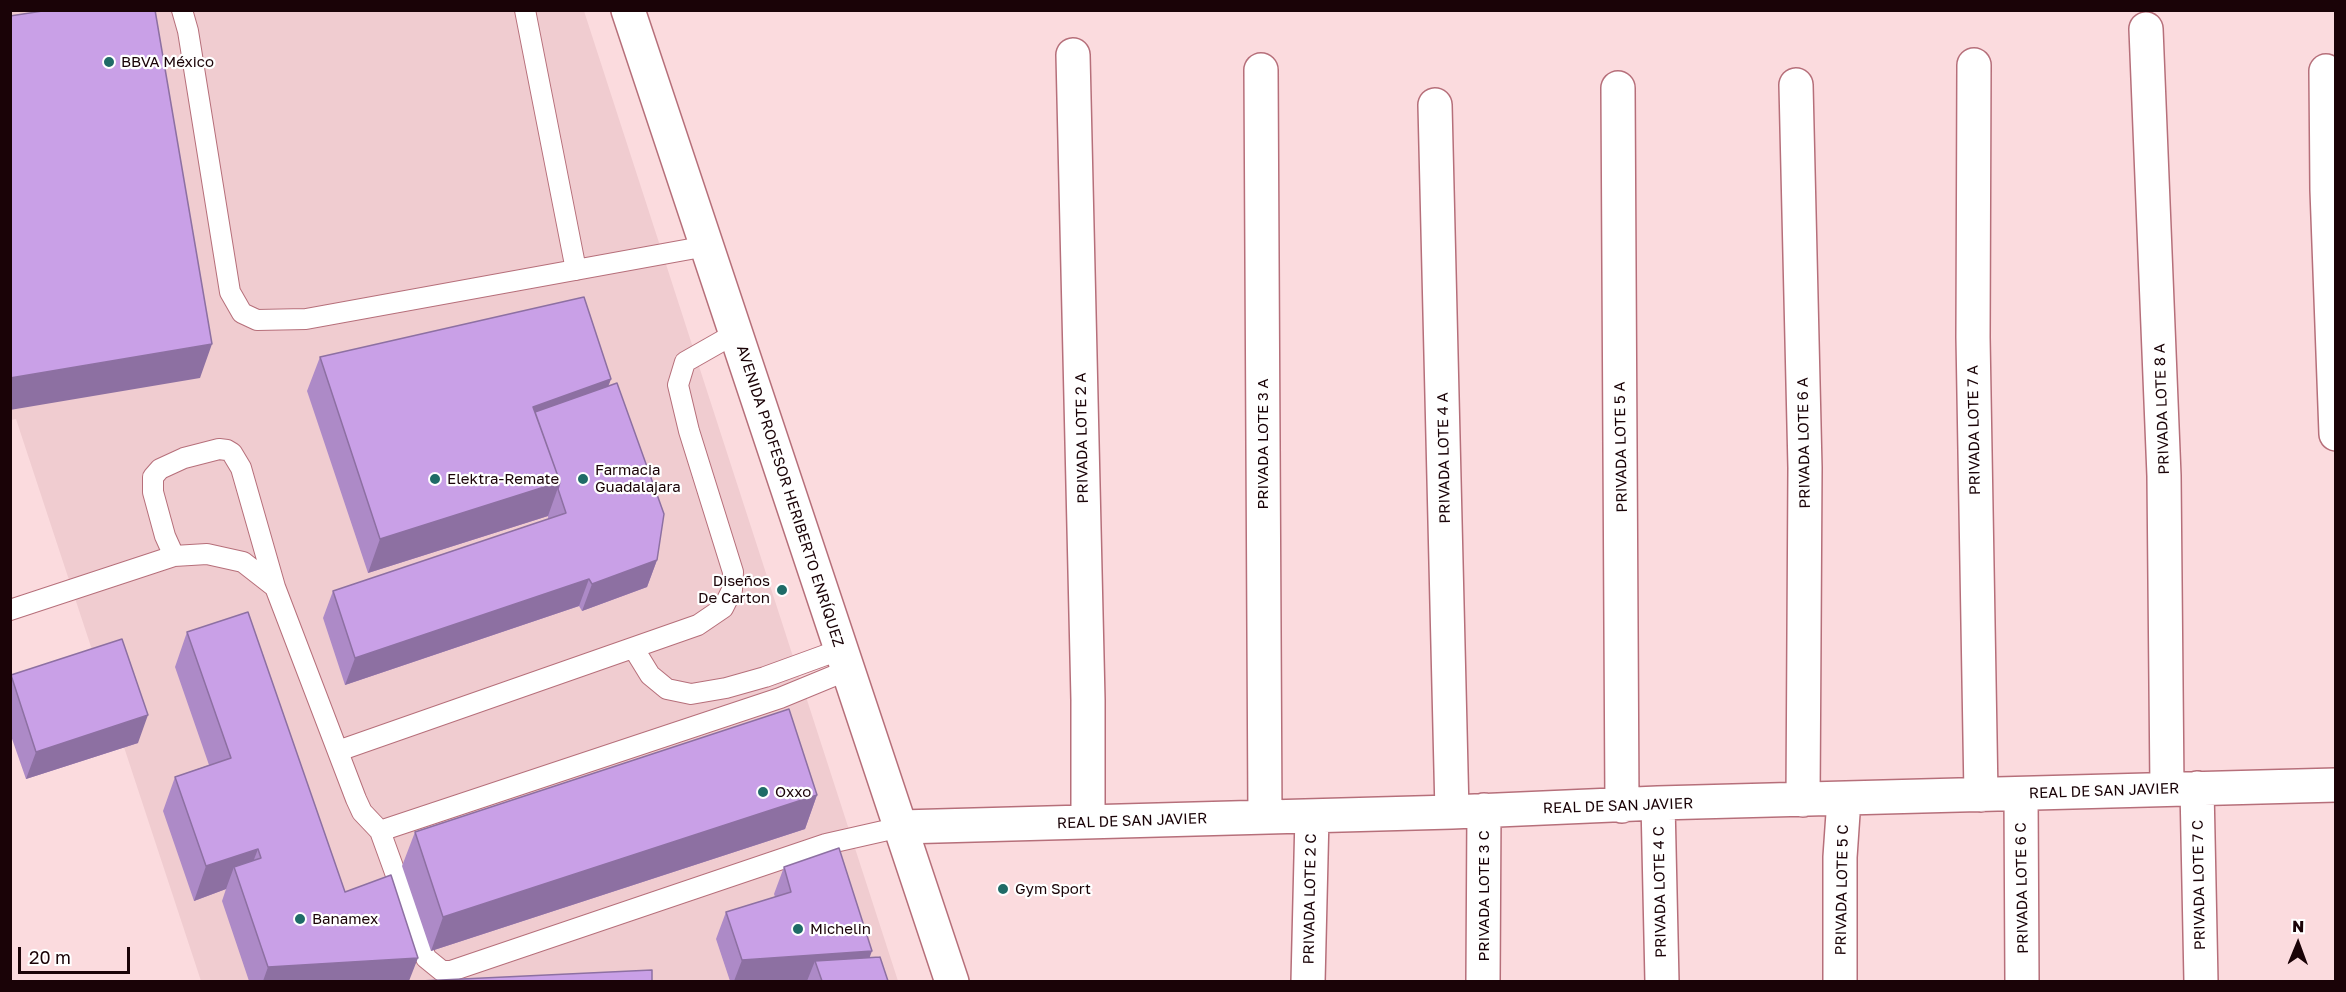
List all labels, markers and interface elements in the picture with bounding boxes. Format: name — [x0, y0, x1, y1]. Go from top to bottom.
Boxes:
place label: BBVA México — [121, 53, 214, 71]
marker: BBVA México — [102, 55, 116, 69]
street label: AVENIDA PROFESOR HERIBERTO ENRÍQUEZ — [733, 343, 847, 649]
street label: PRIVADA LOTE 8 A — [2151, 343, 2173, 475]
street label: PRIVADA LOTE 7 A — [1964, 365, 1984, 495]
street label: PRIVADA LOTE 2 A — [1072, 372, 1092, 504]
street label: PRIVADA LOTE 6 A — [1794, 377, 1814, 509]
street label: PRIVADA LOTE 3 A — [1254, 378, 1272, 510]
street label: PRIVADA LOTE 5 A — [1611, 381, 1631, 513]
street label: PRIVADA LOTE 4 A — [1434, 392, 1454, 524]
place label: Farmacia Guadalajara — [595, 461, 681, 496]
place label: Elektra-Remate — [447, 470, 559, 488]
marker: Elektra-Remate — [428, 472, 442, 486]
marker: Farmacia Guadalajara — [576, 472, 590, 486]
place label: Diseños De Carton — [698, 572, 770, 607]
marker: Diseños De Carton — [775, 583, 789, 597]
street label: REAL DE SAN JAVIER — [2029, 779, 2179, 803]
place label: Oxxo — [775, 783, 811, 801]
marker: Oxxo — [756, 785, 770, 799]
street label: REAL DE SAN JAVIER — [1543, 794, 1693, 818]
street label: REAL DE SAN JAVIER — [1057, 809, 1207, 833]
street label: PRIVADA LOTE 7 C — [2189, 820, 2209, 950]
street label: PRIVADA LOTE 6 C — [2012, 822, 2032, 954]
street label: PRIVADA LOTE 5 C — [1832, 824, 1852, 956]
street label: PRIVADA LOTE 4 C — [1650, 826, 1670, 958]
street label: PRIVADA LOTE 3 C — [1475, 830, 1493, 962]
street label: PRIVADA LOTE 2 C — [1300, 833, 1320, 965]
place label: Gym Sport — [1015, 880, 1091, 898]
marker: Gym Sport — [996, 882, 1010, 896]
place label: Banamex — [312, 910, 378, 928]
marker: Banamex — [293, 912, 307, 926]
north arrow — [2268, 914, 2328, 974]
text: N — [2292, 916, 2305, 936]
place label: Michelin — [810, 920, 871, 938]
marker: Michelin — [791, 922, 805, 936]
scale bar — [21, 935, 134, 973]
text: 20 m — [29, 946, 71, 968]

